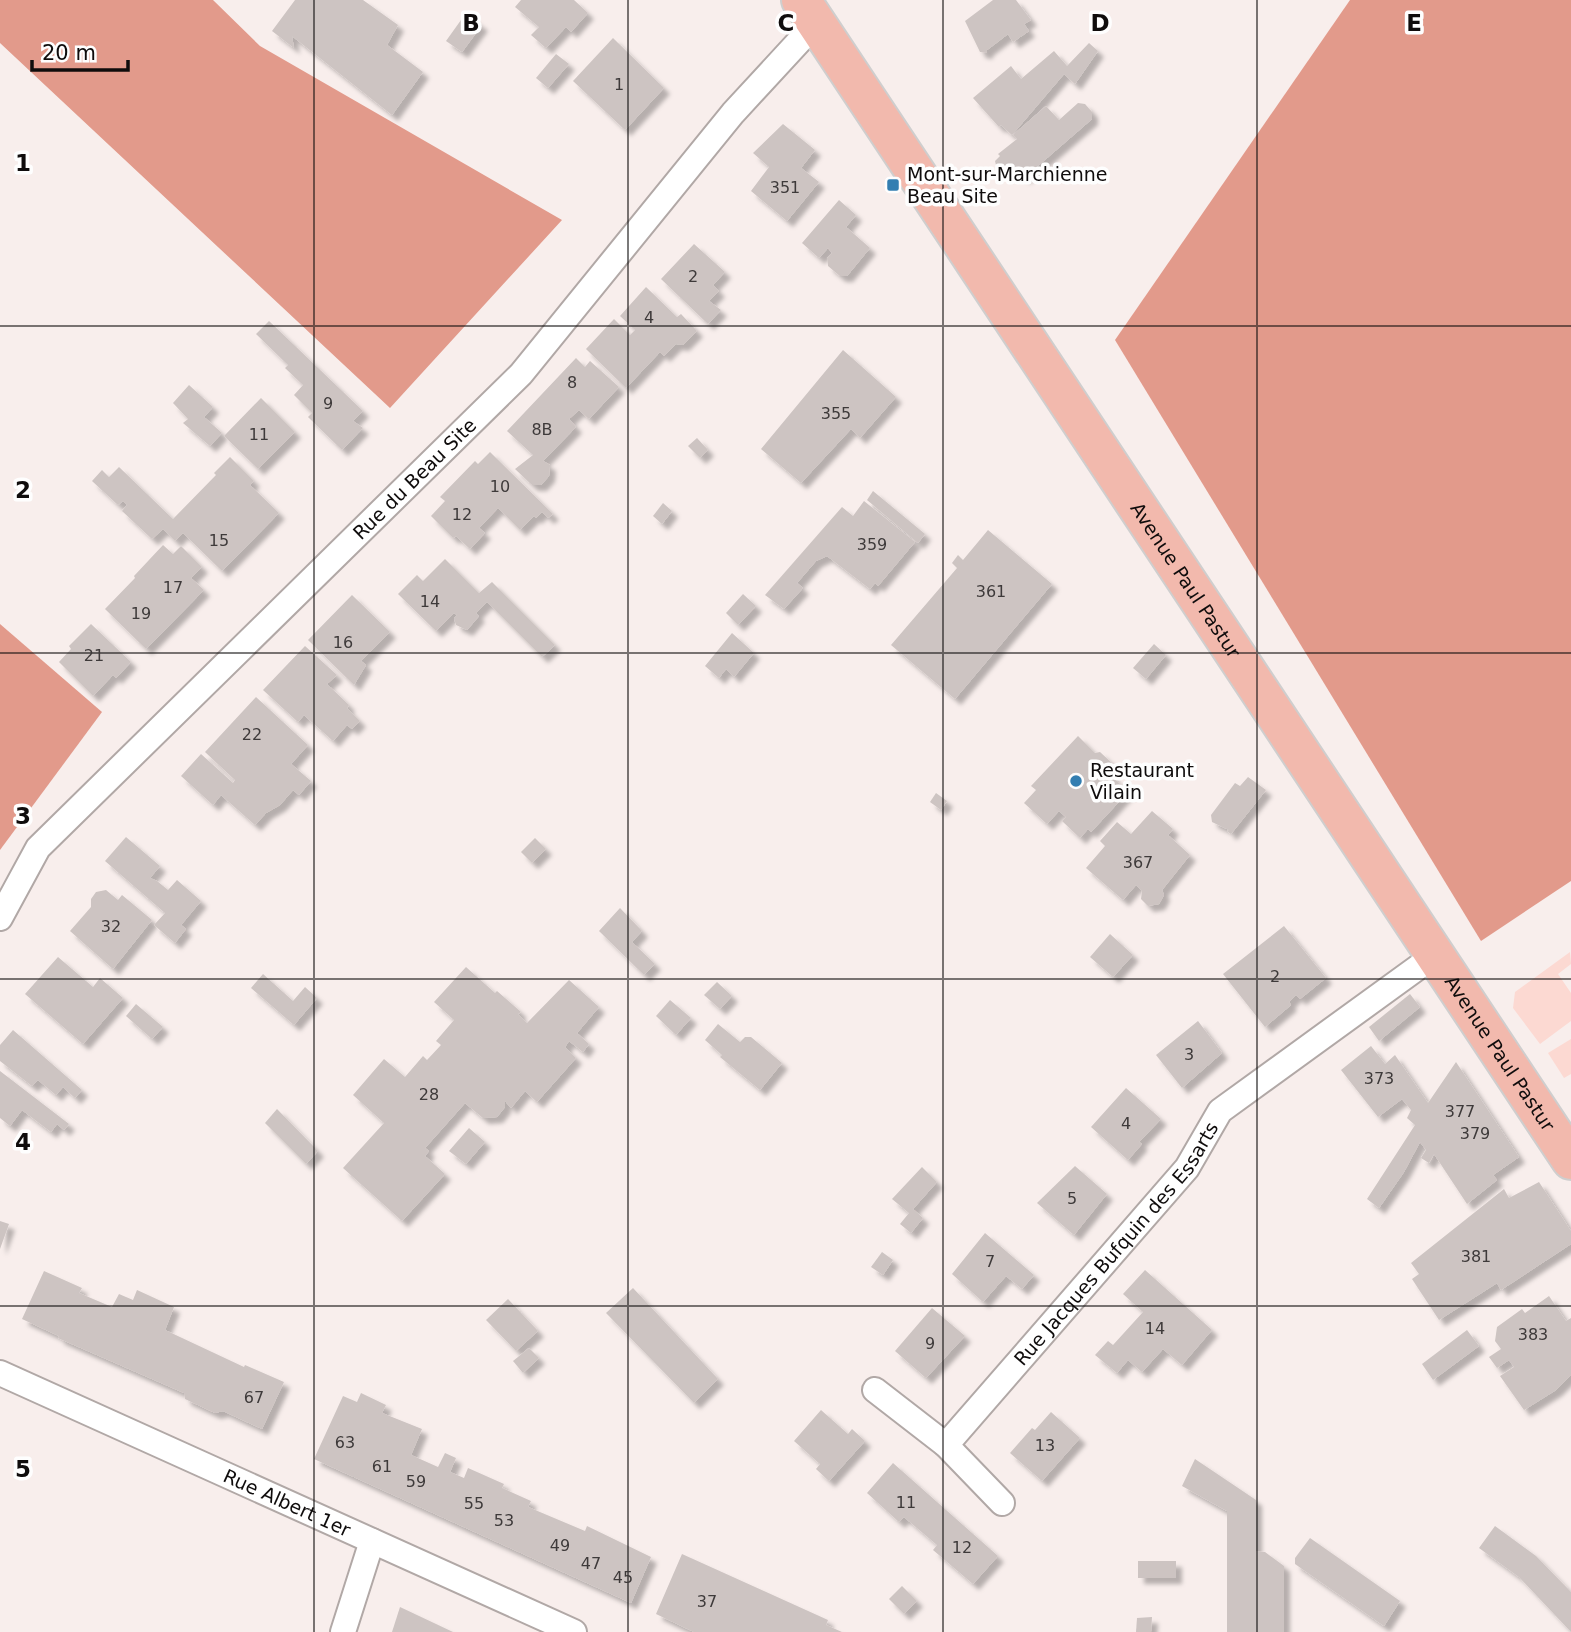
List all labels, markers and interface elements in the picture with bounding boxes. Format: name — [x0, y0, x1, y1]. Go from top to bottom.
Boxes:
text: B — [462, 10, 480, 36]
text: C — [778, 10, 794, 36]
text: D — [1090, 10, 1110, 36]
text: E — [1406, 10, 1422, 36]
scale bar — [32, 28, 128, 72]
text: 20 m — [42, 41, 96, 65]
house number: 1 — [614, 75, 624, 94]
text: 1 — [15, 150, 31, 176]
place label: Mont-sur-Marchienne Beau Site — [907, 163, 1107, 207]
marker: Mont-sur-Marchienne Beau Site — [885, 177, 901, 193]
house number: 351 — [770, 178, 800, 197]
house number: 2 — [688, 267, 698, 286]
house number: 4 — [644, 308, 654, 327]
house number: 8 — [567, 373, 577, 392]
house number: 9 — [323, 394, 333, 413]
house number: 355 — [821, 404, 851, 423]
street label: Rue du Beau Site — [348, 414, 480, 544]
house number: 8B — [531, 420, 553, 439]
house number: 11 — [249, 425, 269, 444]
text: 2 — [15, 477, 31, 503]
house number: 10 — [490, 477, 510, 496]
street label: Avenue Paul Pastur — [1126, 498, 1245, 662]
house number: 12 — [452, 505, 472, 524]
house number: 15 — [209, 531, 229, 550]
house number: 359 — [857, 535, 887, 554]
house number: 17 — [163, 578, 183, 597]
house number: 361 — [976, 582, 1006, 601]
house number: 14 — [420, 592, 440, 611]
house number: 19 — [131, 604, 151, 623]
house number: 16 — [333, 633, 353, 652]
house number: 21 — [84, 646, 104, 665]
house number: 22 — [242, 725, 262, 744]
place label: Restaurant Vilain — [1090, 759, 1194, 803]
marker: Restaurant Vilain — [1068, 773, 1084, 789]
text: 3 — [15, 803, 31, 829]
house number: 367 — [1123, 853, 1153, 872]
house number: 32 — [101, 917, 121, 936]
house number: 2 — [1270, 967, 1280, 986]
street label: Avenue Paul Pastur — [1441, 971, 1560, 1135]
house number: 3 — [1184, 1045, 1194, 1064]
house number: 373 — [1364, 1069, 1394, 1088]
house number: 28 — [419, 1085, 439, 1104]
house number: 377 — [1445, 1102, 1475, 1121]
house number: 4 — [1121, 1114, 1131, 1133]
street label: Rue Jacques Bufquin des Essarts — [1009, 1118, 1222, 1370]
house number: 379 — [1460, 1124, 1490, 1143]
text: 4 — [15, 1129, 31, 1155]
house number: 5 — [1067, 1189, 1077, 1208]
house number: 381 — [1461, 1247, 1491, 1266]
house number: 7 — [985, 1252, 995, 1271]
house number: 14 — [1145, 1319, 1165, 1338]
house number: 383 — [1518, 1325, 1548, 1344]
house number: 9 — [925, 1334, 935, 1353]
house number: 67 — [244, 1388, 264, 1407]
house number: 63 — [335, 1433, 355, 1452]
house number: 13 — [1035, 1436, 1055, 1455]
text: 5 — [15, 1456, 31, 1482]
house number: 61 — [372, 1457, 392, 1476]
street label: Rue Albert 1er — [220, 1464, 354, 1541]
house number: 59 — [406, 1472, 426, 1491]
house number: 11 — [896, 1493, 916, 1512]
house number: 55 — [464, 1494, 484, 1513]
house number: 53 — [494, 1511, 514, 1530]
house number: 49 — [550, 1536, 570, 1555]
house number: 12 — [952, 1538, 972, 1557]
house number: 47 — [581, 1554, 601, 1573]
house number: 45 — [613, 1568, 633, 1587]
house number: 37 — [697, 1592, 717, 1611]

